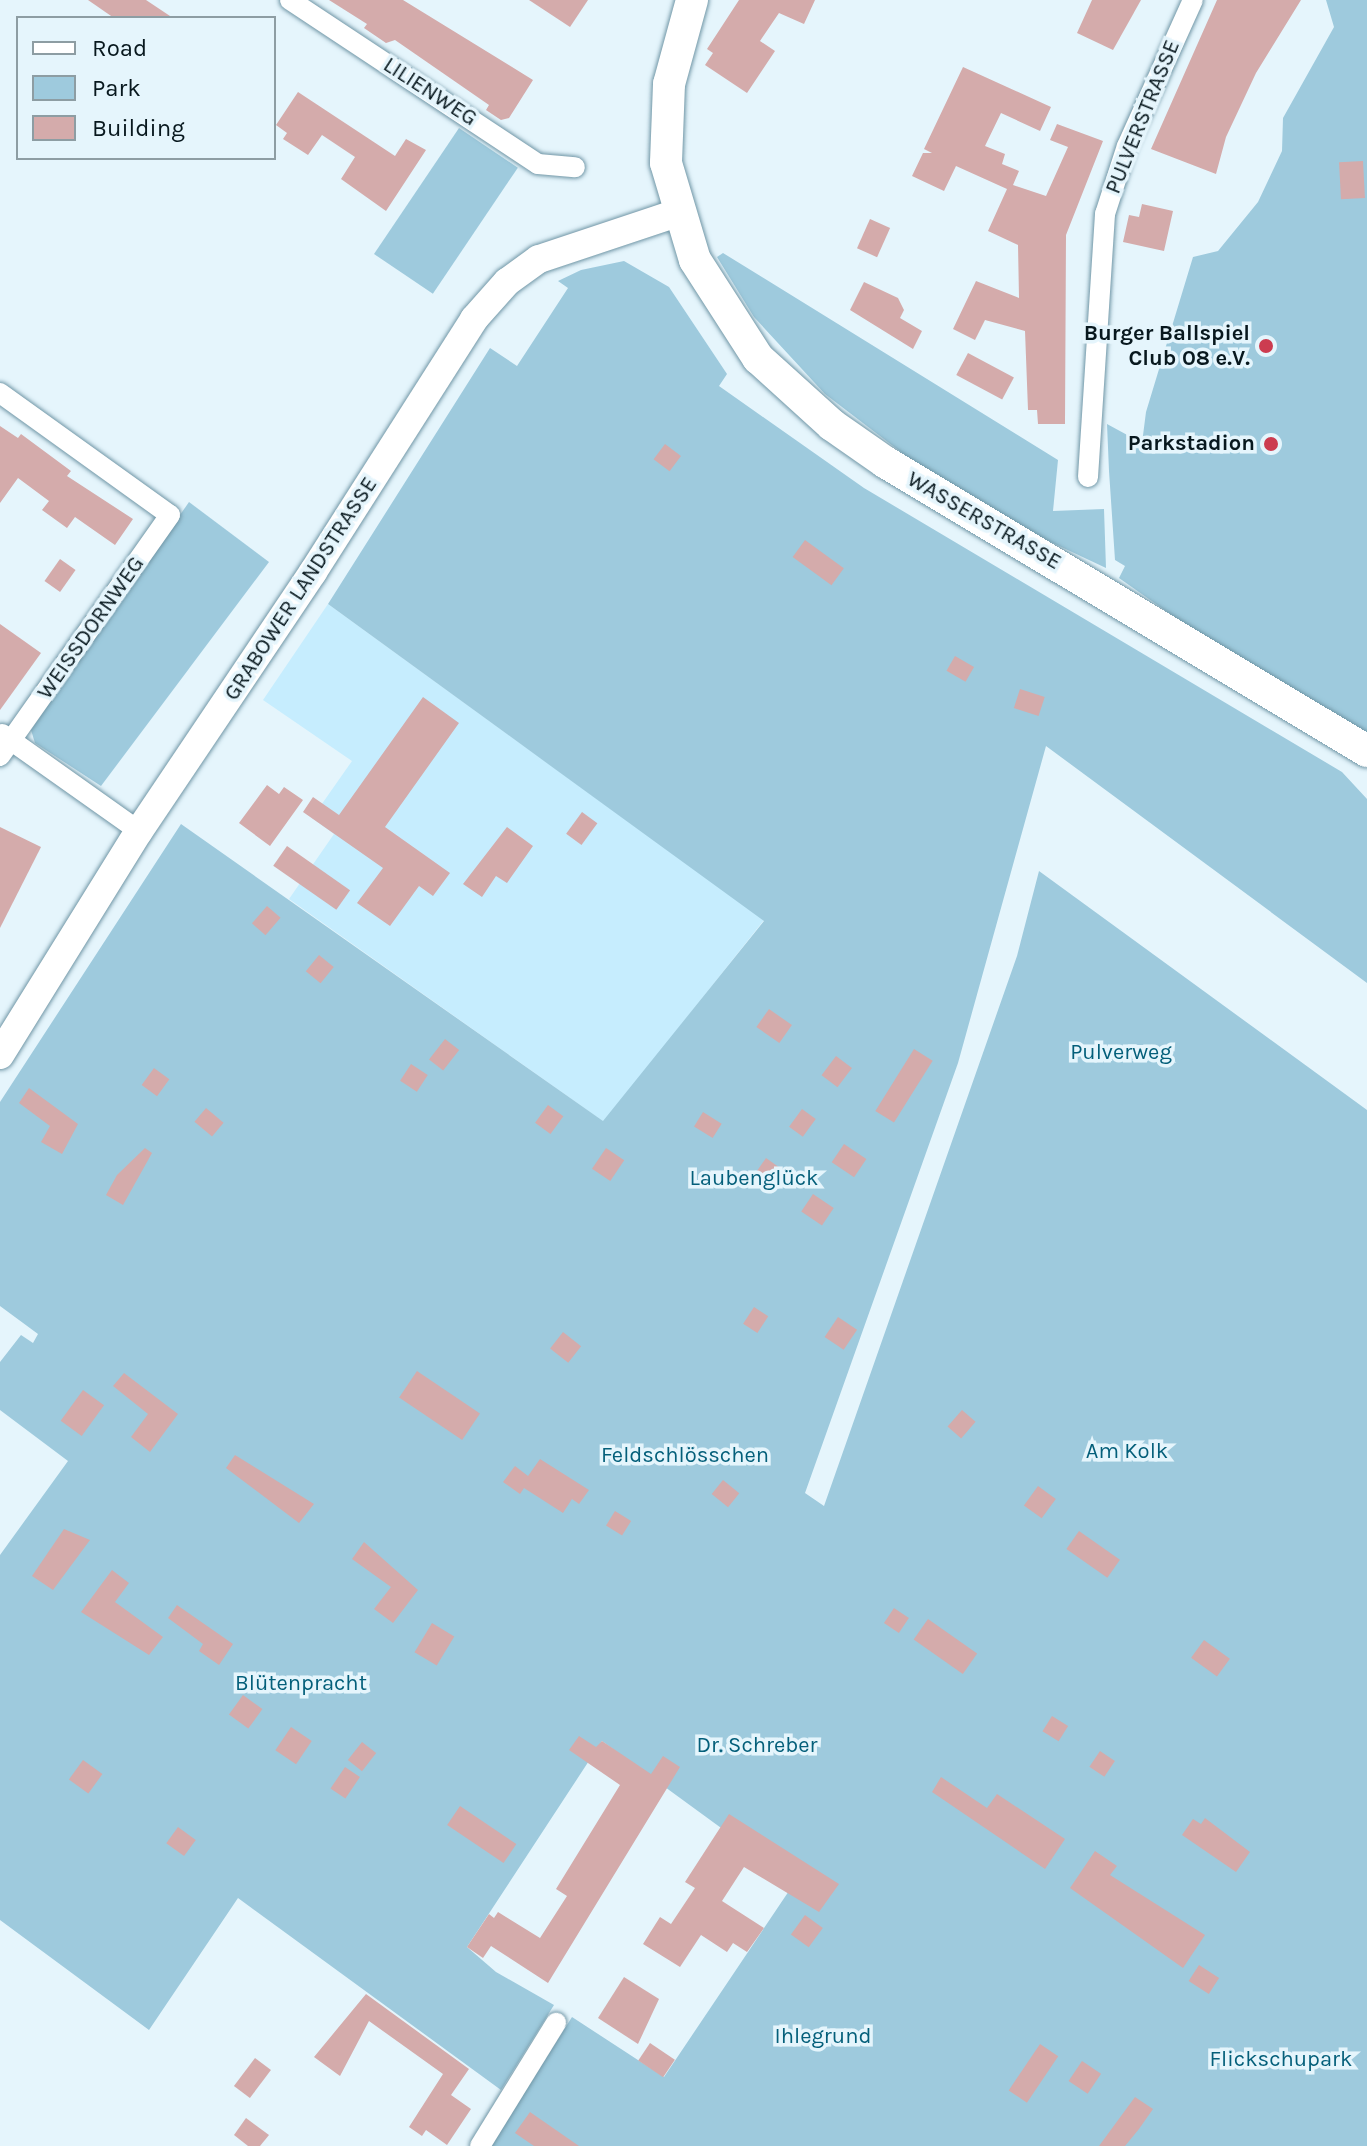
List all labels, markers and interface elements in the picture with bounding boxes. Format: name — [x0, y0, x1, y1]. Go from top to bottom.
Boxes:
legend — [16, 16, 276, 160]
text: Road — [92, 34, 147, 62]
street label: PULVERSTRASSE — [1100, 36, 1186, 198]
street label: LILIENWEG — [378, 52, 482, 132]
text: Park — [92, 74, 141, 102]
text: Building — [92, 114, 185, 142]
place label: Burger Ballspiel Club 08 e.V. — [1084, 320, 1250, 372]
marker: Burger Ballspiel Club 08 e.V. — [1257, 337, 1275, 355]
place label: Parkstadion — [1128, 431, 1255, 457]
marker: Parkstadion — [1262, 435, 1280, 453]
street label: WASSERSTRASSE — [902, 466, 1066, 576]
street label: GRABOWER LANDSTRASSE — [219, 472, 383, 706]
street label: WEISSDORNWEG — [32, 552, 150, 704]
park label: Pulverweg — [1070, 1040, 1172, 1066]
park label: Laubenglück — [690, 1166, 818, 1192]
park label: Am Kolk — [1086, 1439, 1168, 1465]
park label: Feldschlösschen — [601, 1443, 769, 1469]
park label: Blütenpracht — [235, 1671, 367, 1697]
park label: Dr. Schreber — [696, 1733, 818, 1759]
park label: Ihlegrund — [775, 2024, 871, 2050]
park label: Flickschupark — [1210, 2047, 1352, 2073]

